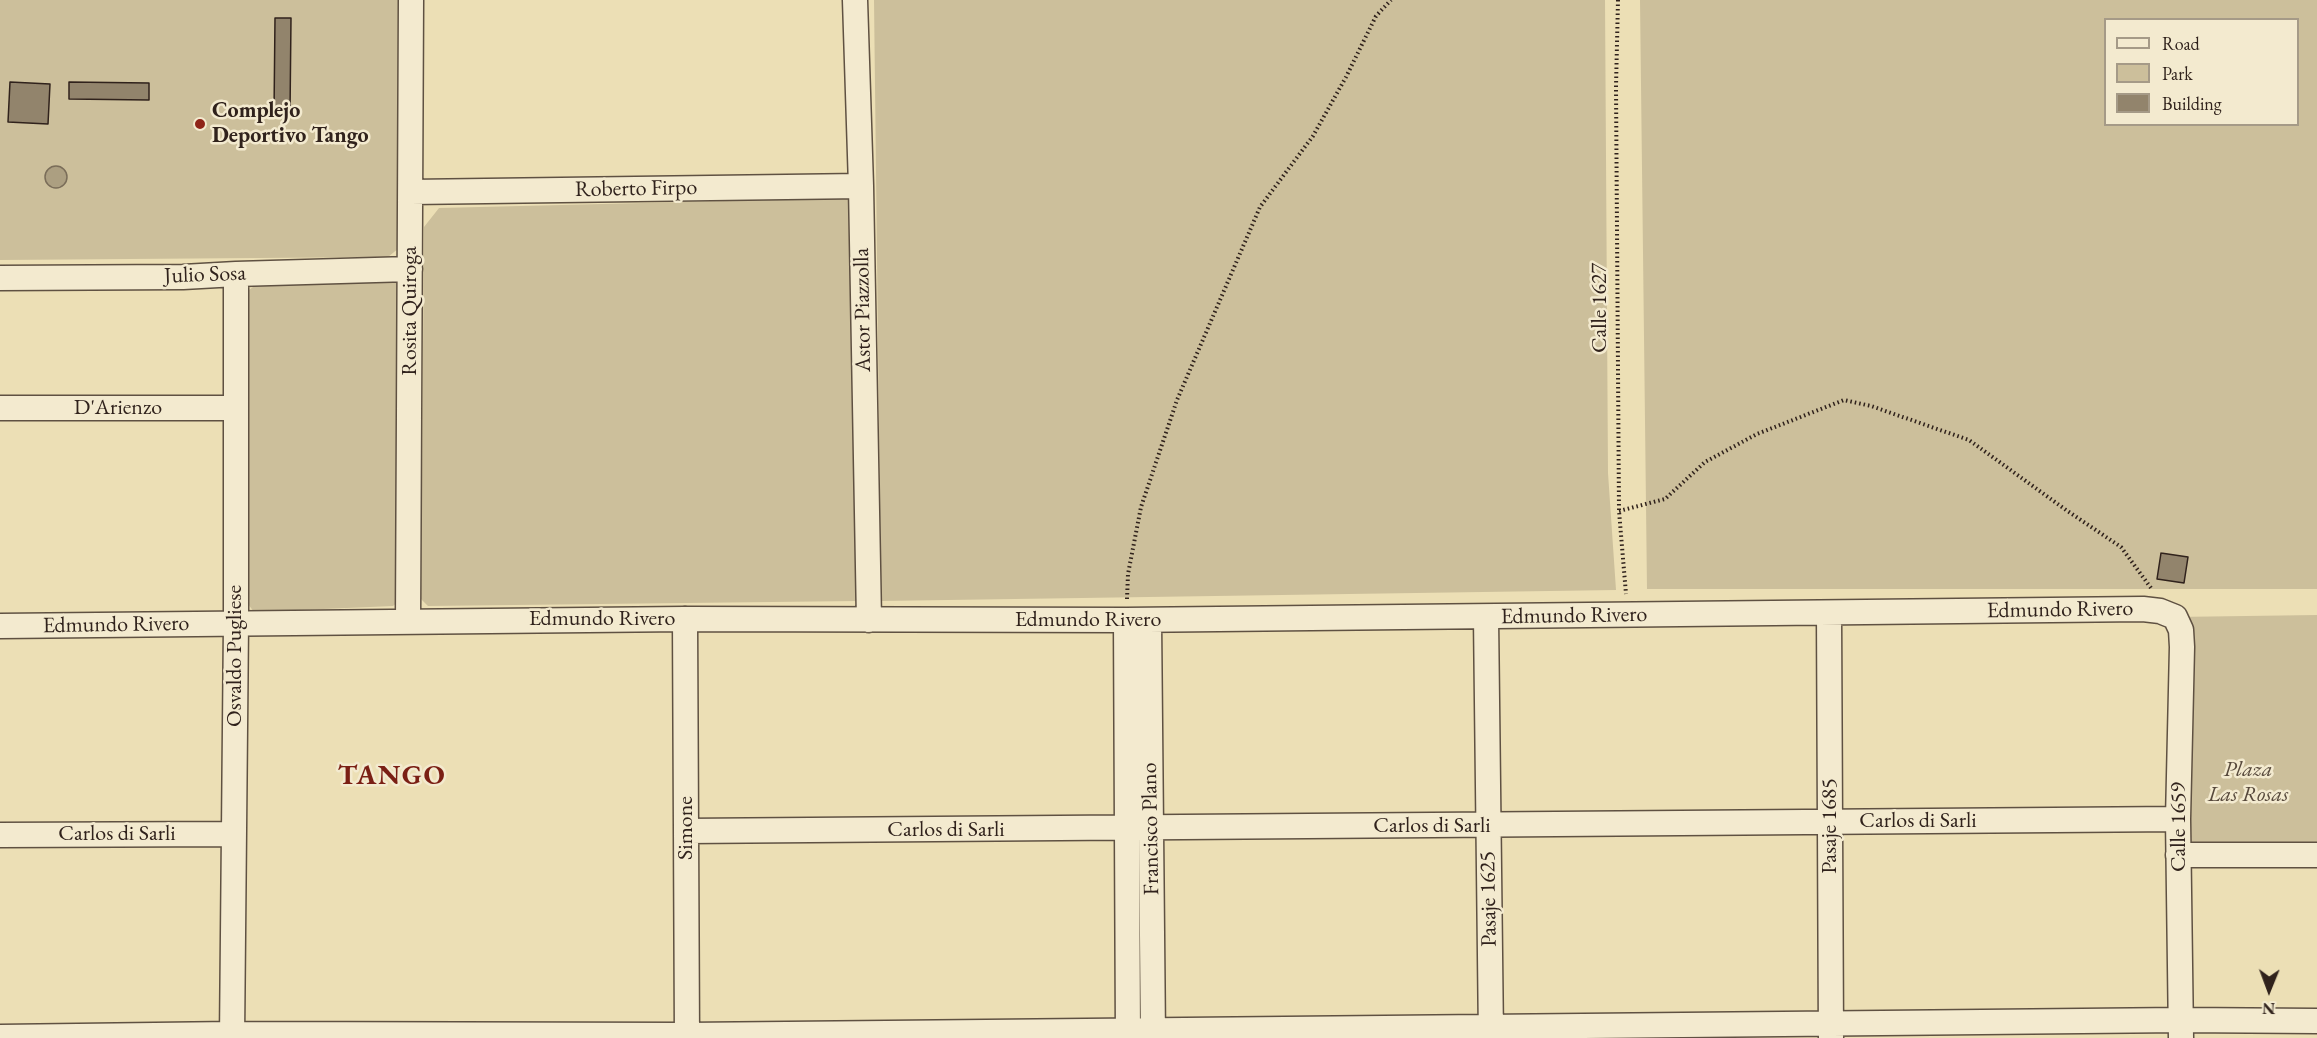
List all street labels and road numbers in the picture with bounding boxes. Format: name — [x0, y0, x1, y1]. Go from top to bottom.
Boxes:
street label: Roberto Firpo — [575, 175, 697, 203]
street label: Rosita Quiroga — [397, 246, 423, 376]
street label: Astor Piazzolla — [849, 248, 877, 372]
street label: Julio Sosa — [164, 260, 246, 290]
street label: Calle 1627 — [1587, 263, 1613, 353]
street label: D'Arienzo — [74, 395, 162, 421]
street label: Osvaldo Pugliese — [222, 585, 248, 727]
street label: Edmundo Rivero — [1986, 596, 2134, 624]
street label: Edmundo Rivero — [1500, 602, 1648, 630]
street label: Edmundo Rivero — [529, 606, 675, 632]
street label: Edmundo Rivero — [1015, 607, 1161, 633]
street label: Edmundo Rivero — [42, 611, 190, 639]
street label: Francisco Plano — [1137, 762, 1165, 896]
street label: Pasaje 1685 — [1817, 778, 1843, 874]
street label: Calle 1659 — [2166, 782, 2192, 872]
street label: Simone — [673, 796, 699, 860]
street label: Carlos di Sarli — [1859, 808, 1977, 834]
street label: Carlos di Sarli — [1373, 813, 1491, 839]
street label: Carlos di Sarli — [887, 817, 1005, 843]
street label: Carlos di Sarli — [58, 821, 176, 847]
street label: Pasaje 1625 — [1475, 851, 1503, 947]

